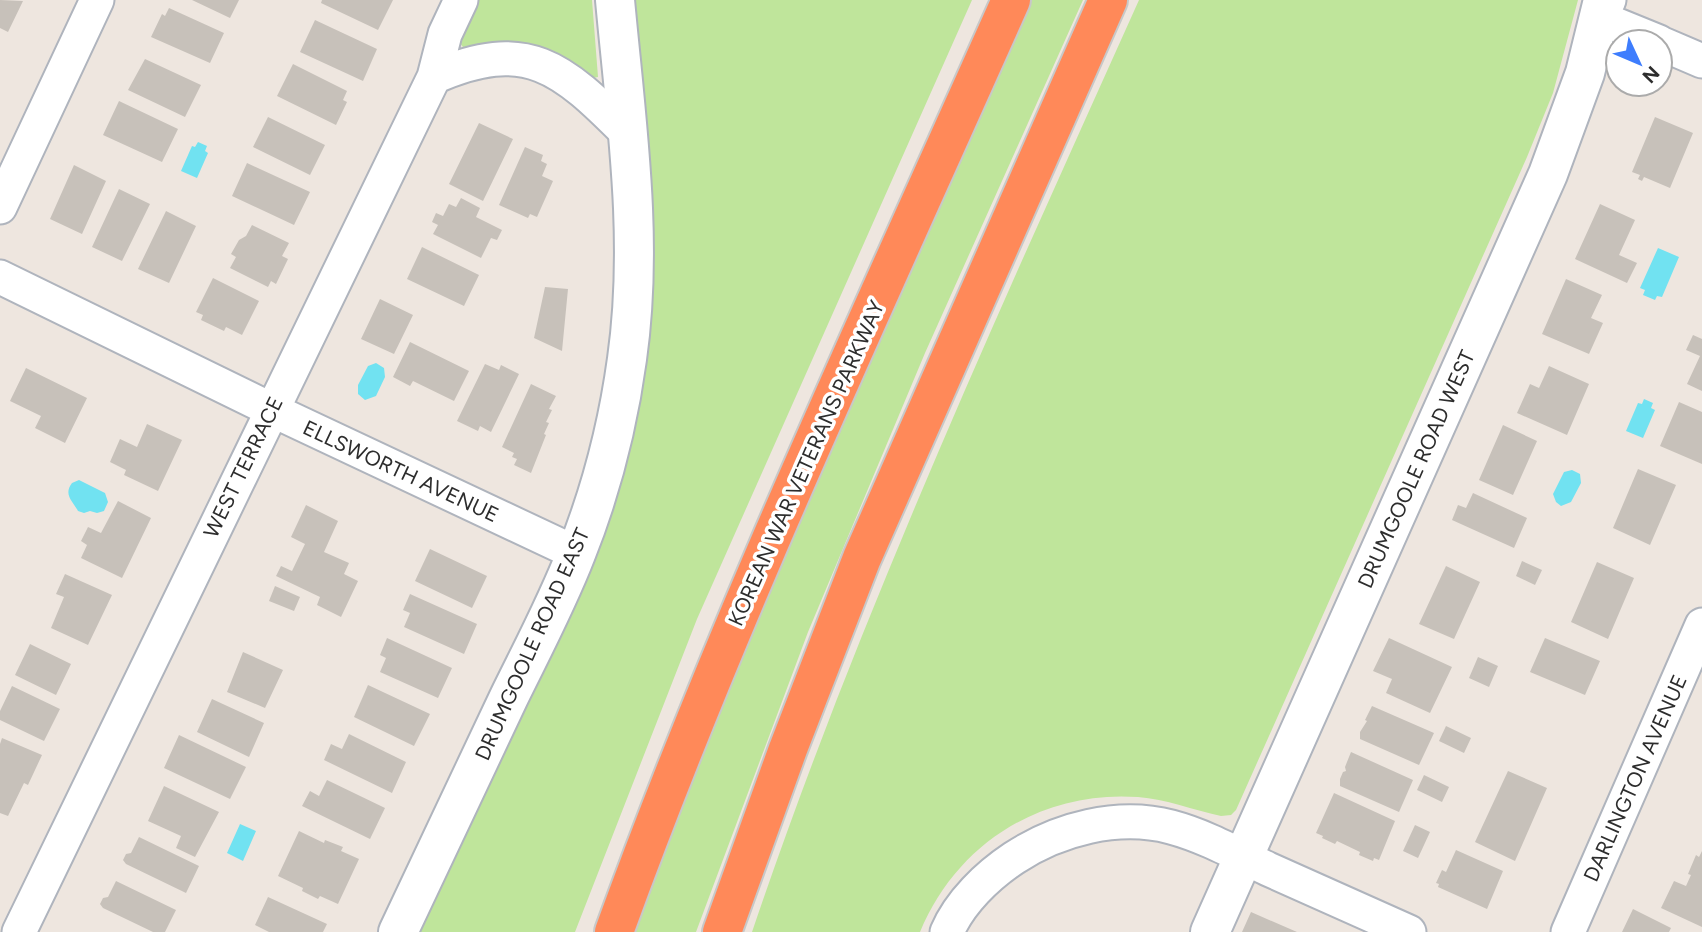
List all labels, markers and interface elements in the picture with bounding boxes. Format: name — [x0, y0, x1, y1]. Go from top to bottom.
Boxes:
north arrow — [1604, 28, 1674, 98]
text: N — [1637, 61, 1664, 88]
street label: KOREAN WAR VETERANS PARKWAY — [723, 296, 889, 630]
street label: DRUMGOOLE ROAD WEST — [1352, 346, 1480, 592]
street label: WEST TERRACE — [198, 392, 288, 542]
street label: ELLSWORTH AVENUE — [299, 415, 503, 527]
street label: DRUMGOOLE ROAD EAST — [469, 524, 595, 764]
street label: DARLINGTON AVENUE — [1578, 671, 1692, 885]

